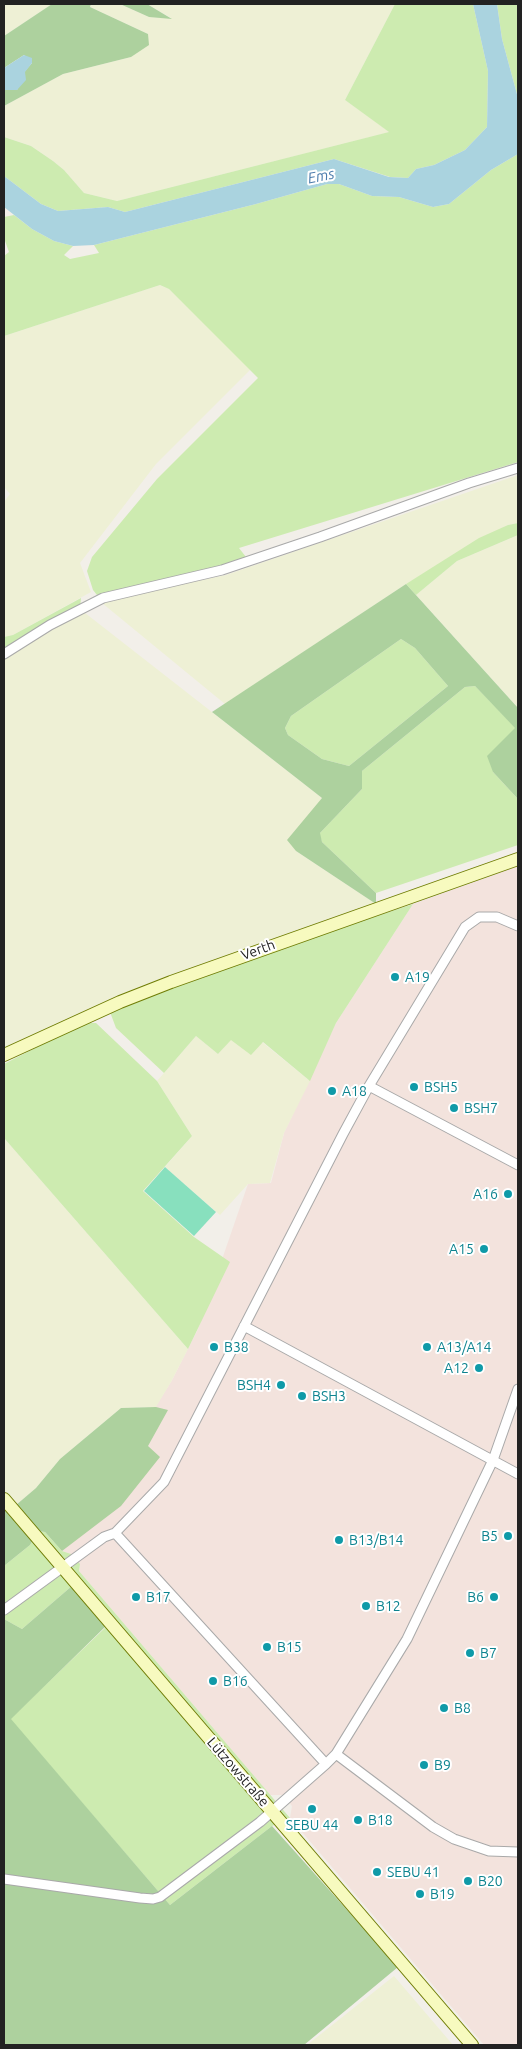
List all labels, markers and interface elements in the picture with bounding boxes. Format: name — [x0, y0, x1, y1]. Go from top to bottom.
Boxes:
water label: Ems — [306, 165, 336, 187]
street label: Verth — [239, 936, 277, 964]
place label: A19 — [405, 969, 430, 985]
marker: A19 — [389, 971, 401, 983]
place label: BSH5 — [424, 1079, 458, 1095]
marker: BSH5 — [408, 1081, 420, 1093]
place label: A18 — [342, 1083, 367, 1099]
marker: A18 — [326, 1085, 338, 1097]
place label: BSH7 — [464, 1100, 498, 1116]
marker: BSH7 — [448, 1102, 460, 1114]
place label: A16 — [473, 1186, 498, 1202]
marker: A16 — [502, 1188, 514, 1200]
place label: A15 — [449, 1241, 474, 1257]
marker: A15 — [478, 1243, 490, 1255]
place label: B38 — [224, 1339, 249, 1355]
place label: A13/A14 — [437, 1339, 491, 1355]
marker: B38 — [208, 1341, 220, 1353]
marker: A13/A14 — [421, 1341, 433, 1353]
place label: A12 — [444, 1360, 469, 1376]
marker: A12 — [473, 1362, 485, 1374]
place label: BSH4 — [237, 1377, 271, 1393]
marker: BSH4 — [275, 1379, 287, 1391]
place label: BSH3 — [312, 1388, 346, 1404]
marker: BSH3 — [296, 1390, 308, 1402]
place label: B5 — [481, 1528, 498, 1544]
marker: B5 — [502, 1530, 514, 1542]
place label: B13/B14 — [349, 1532, 404, 1548]
marker: B13/B14 — [333, 1534, 345, 1546]
place label: B17 — [146, 1589, 171, 1605]
place label: B6 — [467, 1589, 484, 1605]
marker: B17 — [130, 1591, 142, 1603]
marker: B6 — [488, 1591, 500, 1603]
place label: B12 — [376, 1598, 401, 1614]
marker: B12 — [360, 1600, 372, 1612]
place label: B15 — [277, 1639, 302, 1655]
marker: B15 — [261, 1641, 273, 1653]
place label: B7 — [480, 1645, 497, 1661]
marker: B7 — [464, 1647, 476, 1659]
place label: B16 — [223, 1673, 248, 1689]
marker: B16 — [207, 1675, 219, 1687]
place label: B8 — [454, 1700, 471, 1716]
marker: B8 — [438, 1702, 450, 1714]
street label: Lützowstraße — [203, 1734, 273, 1810]
place label: B9 — [434, 1757, 451, 1773]
marker: B9 — [418, 1759, 430, 1771]
marker: SEBU 44 — [306, 1803, 318, 1815]
place label: B18 — [368, 1812, 393, 1828]
marker: B18 — [352, 1814, 364, 1826]
place label: SEBU 44 — [286, 1817, 338, 1833]
place label: SEBU 41 — [387, 1864, 440, 1880]
marker: SEBU 41 — [371, 1866, 383, 1878]
place label: B20 — [478, 1873, 503, 1889]
marker: B20 — [462, 1875, 474, 1887]
place label: B19 — [430, 1886, 455, 1902]
marker: B19 — [414, 1888, 426, 1900]

